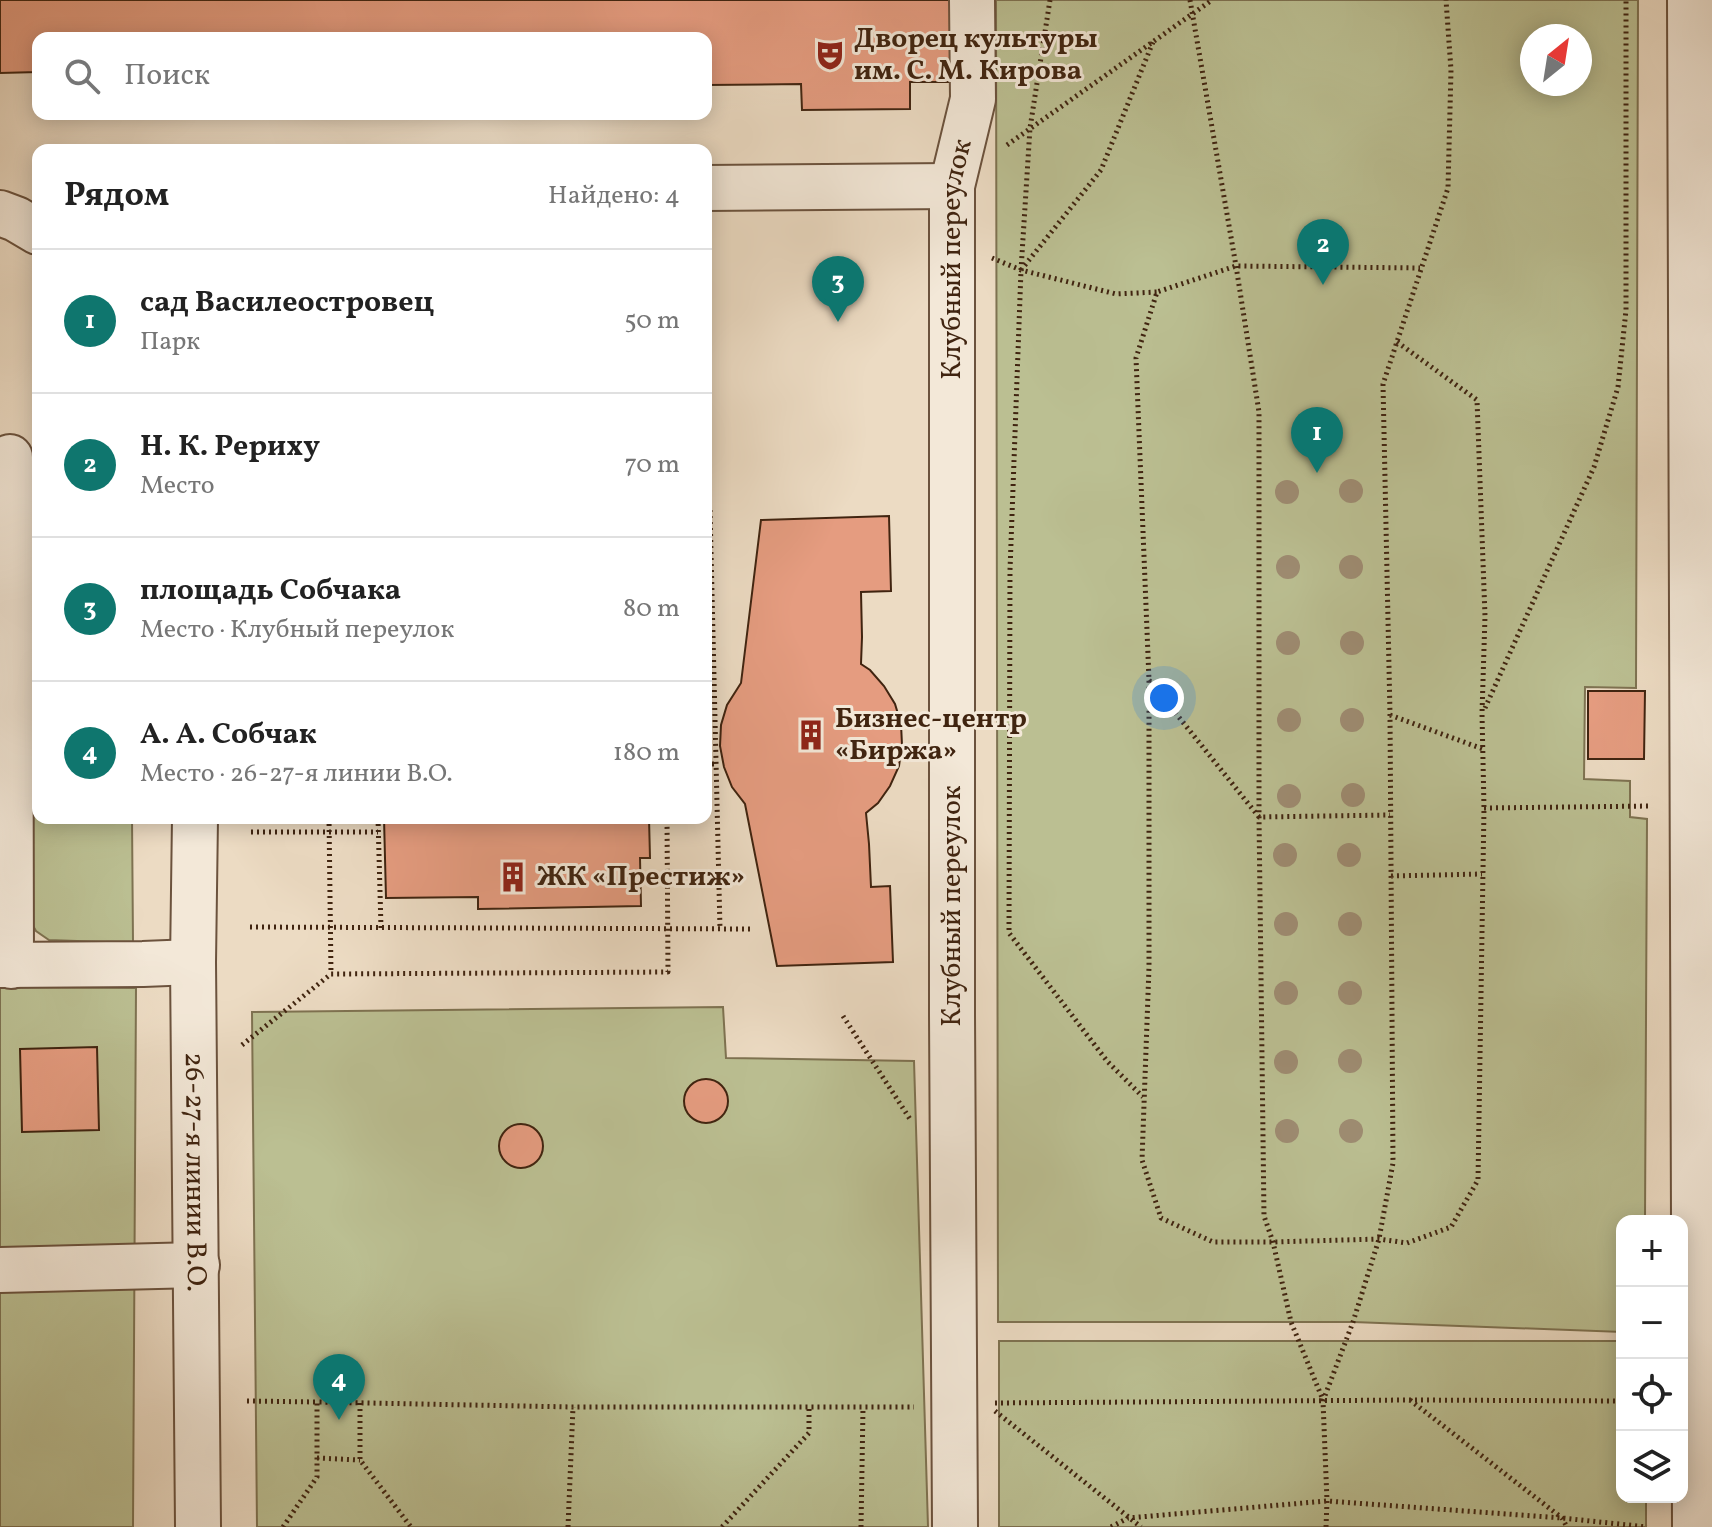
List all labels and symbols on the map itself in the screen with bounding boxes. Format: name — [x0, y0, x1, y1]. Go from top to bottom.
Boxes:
place label: Дворец культуры им. С. М. Кирова — [854, 20, 1098, 91]
north arrow — [1520, 24, 1592, 96]
theatre icon: Дворец культуры им. С. М. Кирова — [813, 38, 847, 72]
street label: Клубный переулок — [933, 135, 982, 380]
pin: 2 — [1297, 219, 1349, 285]
pin: 3 — [812, 256, 864, 322]
pin: 1 — [1291, 407, 1343, 473]
your location — [1144, 678, 1184, 718]
place label: Бизнес-центр «Биржа» — [835, 700, 1027, 771]
building icon: Бизнес-центр «Биржа» — [794, 718, 828, 752]
street label: Клубный переулок — [933, 785, 972, 1027]
place label: ЖК «Престиж» — [537, 858, 745, 897]
building icon: ЖК «Престиж» — [496, 860, 530, 894]
street label: 26-27-я линии В.О. — [174, 1052, 215, 1292]
pin: 4 — [313, 1354, 365, 1420]

